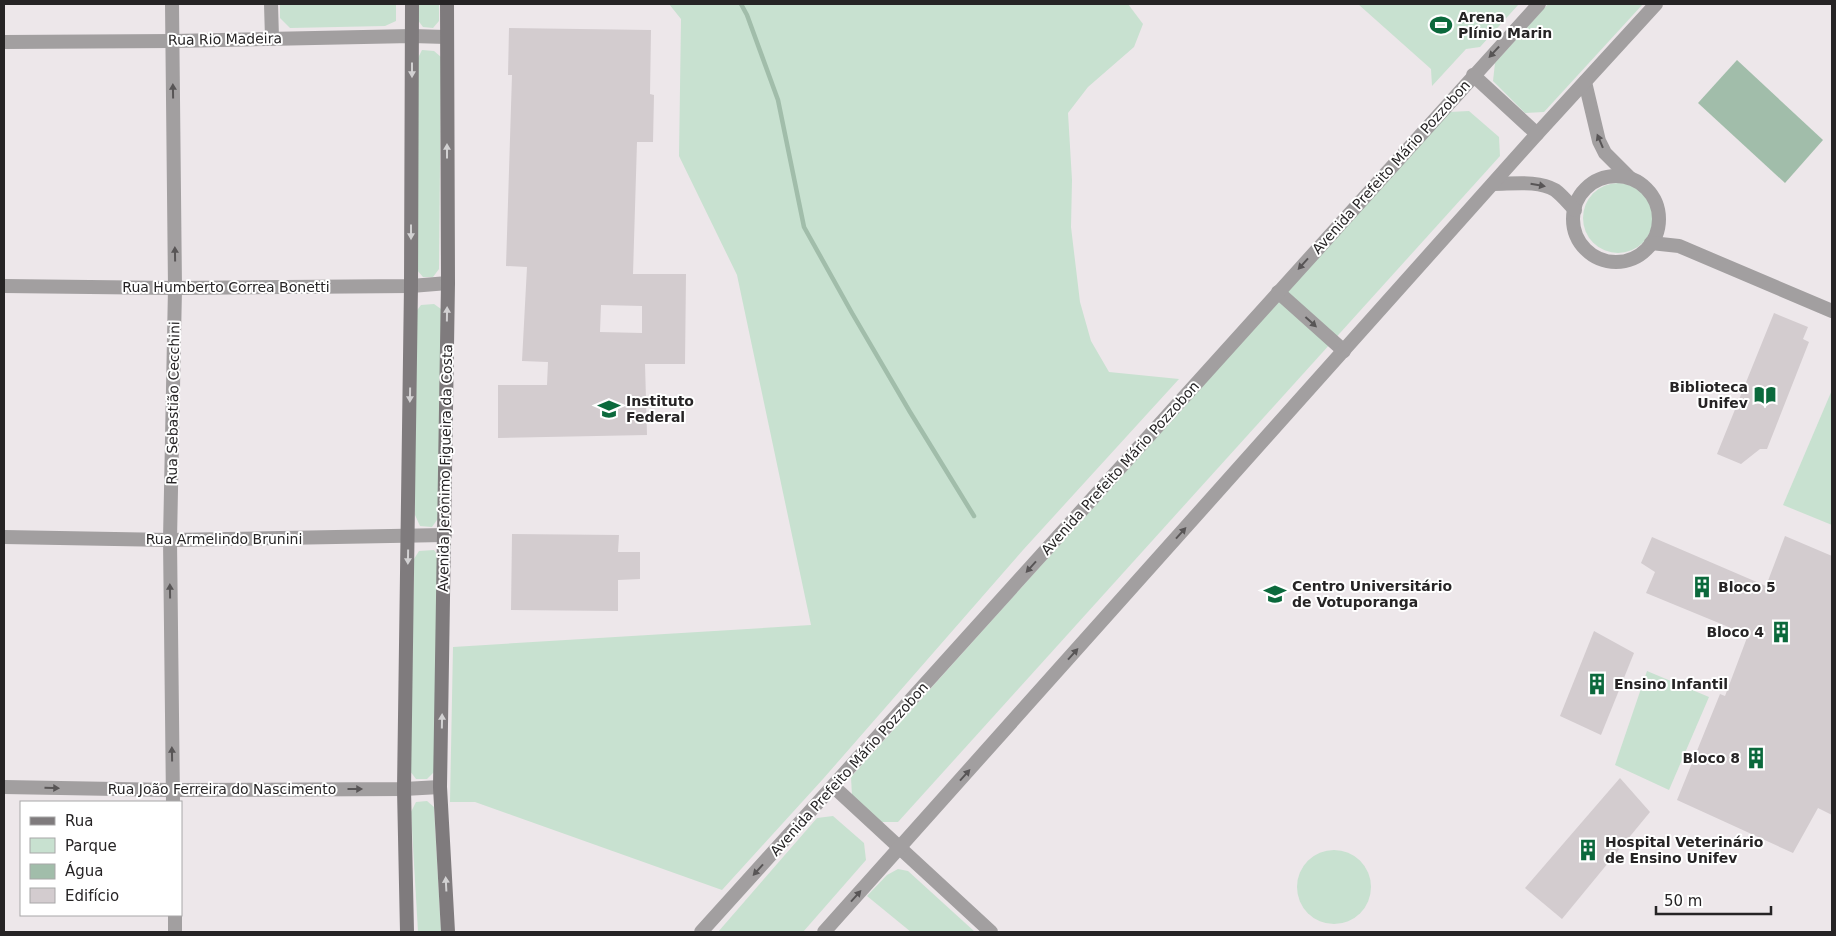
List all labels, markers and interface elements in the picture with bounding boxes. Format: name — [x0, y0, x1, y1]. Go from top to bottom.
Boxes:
place label: Arena Plínio Marin — [1458, 9, 1552, 41]
sports icon: Arena Plínio Marin — [1428, 12, 1454, 38]
street label: Rua Rio Madeira — [168, 30, 282, 48]
one-way arrow — [1488, 46, 1500, 58]
one-way arrow — [408, 62, 416, 78]
street label: Avenida Prefeito Mário Pozzobon — [1309, 77, 1473, 257]
one-way arrow — [169, 83, 177, 99]
one-way arrow — [1596, 133, 1604, 148]
one-way arrow — [443, 143, 451, 159]
one-way arrow — [1531, 182, 1547, 190]
one-way arrow — [407, 225, 415, 241]
one-way arrow — [171, 245, 179, 261]
one-way arrow — [1298, 258, 1309, 271]
street label: Rua Humberto Correa Bonetti — [122, 279, 330, 295]
one-way arrow — [443, 306, 451, 322]
one-way arrow — [1305, 316, 1318, 327]
street label: Rua Sebastião Cecchini — [164, 321, 182, 485]
street label: Avenida Jerônimo Figueira da Costa — [435, 344, 455, 592]
street label: Avenida Prefeito Mário Pozzobon — [1038, 378, 1202, 558]
place label: Biblioteca Unifev — [1669, 379, 1748, 411]
library icon: Biblioteca Unifev — [1752, 382, 1778, 408]
one-way arrow — [406, 387, 414, 403]
place label: Instituto Federal — [626, 393, 694, 425]
school or university icon: Instituto Federal — [596, 396, 622, 422]
one-way arrow — [1176, 527, 1187, 540]
street label: Rua Armelindo Brunini — [146, 531, 302, 547]
one-way arrow — [404, 550, 412, 566]
one-way arrow — [1025, 561, 1037, 573]
building icon: Bloco 5 — [1689, 574, 1715, 600]
place label: Centro Universitário de Votuporanga — [1292, 578, 1452, 610]
place label: Bloco 5 — [1718, 579, 1776, 595]
school or university icon: Centro Universitário de Votuporanga — [1262, 581, 1288, 607]
one-way arrow — [166, 583, 174, 599]
building icon: Bloco 4 — [1768, 619, 1794, 645]
place label: Bloco 4 — [1706, 624, 1764, 640]
one-way arrow — [1067, 649, 1079, 661]
building icon: Ensino Infantil — [1584, 671, 1610, 697]
place label: Ensino Infantil — [1614, 676, 1728, 692]
street label: Avenida Prefeito Mário Pozzobon — [767, 679, 931, 859]
one-way arrow — [438, 713, 446, 729]
one-way arrow — [168, 745, 176, 761]
building icon: Bloco 8 — [1743, 745, 1769, 771]
place label: Bloco 8 — [1682, 750, 1740, 766]
one-way arrow — [959, 770, 971, 782]
street label: Rua João Ferreira do Nascimento — [108, 781, 336, 797]
one-way arrow — [45, 784, 61, 792]
one-way arrow — [347, 785, 363, 793]
legend — [20, 801, 182, 916]
text: Rua — [65, 812, 93, 830]
place label: Hospital Veterinário de Ensino Unifev — [1605, 834, 1764, 866]
text: Parque — [65, 837, 117, 855]
building icon: Hospital Veterinário de Ensino Unifev — [1575, 837, 1601, 863]
text: Água — [65, 861, 103, 880]
one-way arrow — [752, 864, 764, 876]
one-way arrow — [442, 875, 450, 891]
scale bar — [1656, 884, 1771, 916]
text: Edifício — [65, 887, 119, 905]
one-way arrow — [850, 891, 862, 903]
text: 50 m — [1664, 892, 1702, 910]

